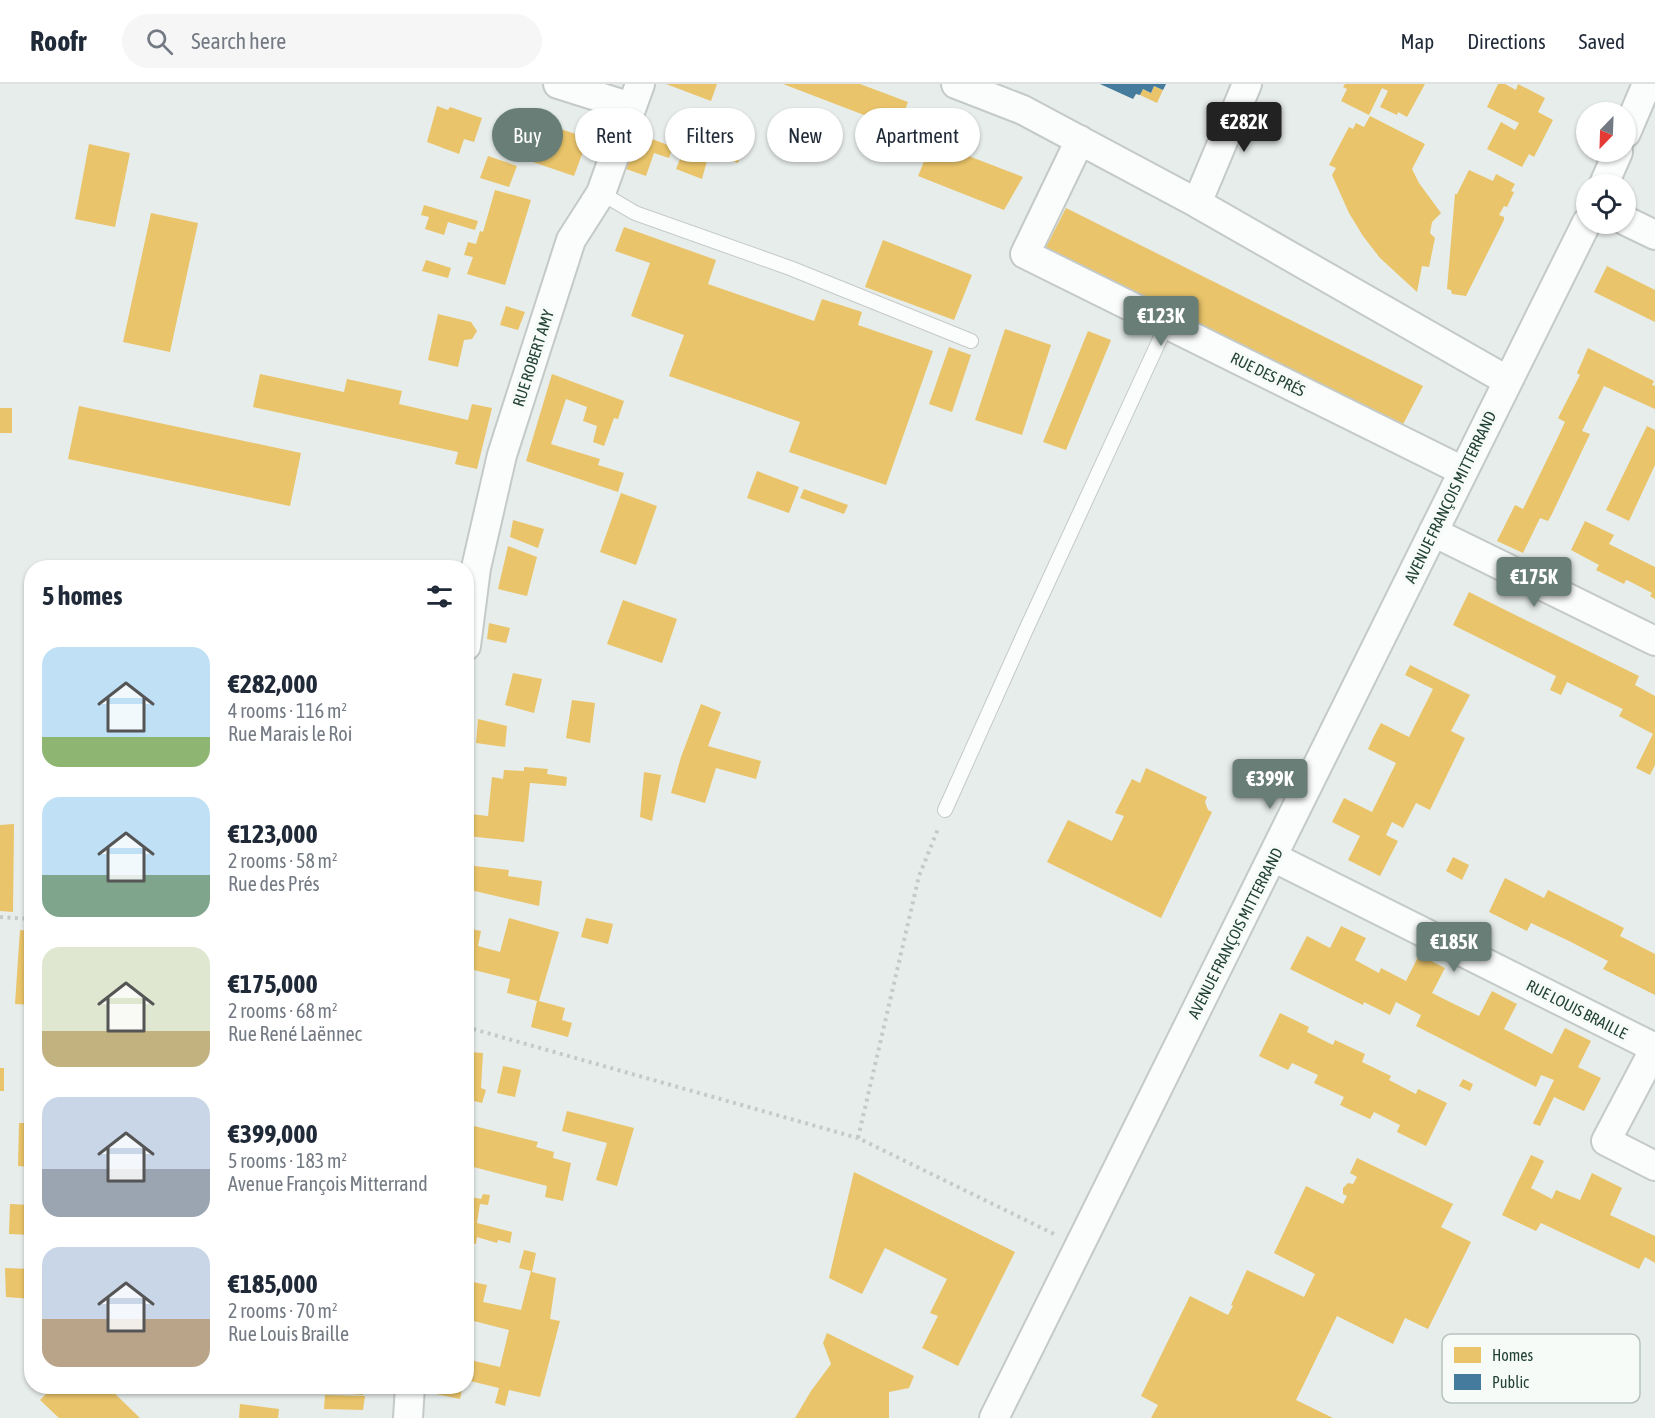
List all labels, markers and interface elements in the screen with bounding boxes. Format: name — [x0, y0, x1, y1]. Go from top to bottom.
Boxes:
search box — [122, 14, 542, 68]
text: Roofr — [30, 25, 86, 57]
icon: search — [143, 25, 176, 58]
text: Search here — [191, 28, 286, 54]
text: Map — [1400, 29, 1434, 53]
text: Directions — [1467, 29, 1546, 53]
text: Saved — [1579, 29, 1625, 53]
pin: €282K — [1202, 102, 1286, 153]
north arrow — [1576, 102, 1636, 162]
map controls — [1576, 102, 1636, 234]
chip: Buy — [492, 108, 563, 162]
chip: Rent — [575, 108, 653, 162]
chip: Filters — [665, 108, 755, 162]
chip: New — [767, 108, 843, 162]
chip: Apartment — [855, 108, 980, 162]
text: €282K — [1221, 110, 1268, 133]
button: locate — [1576, 174, 1636, 234]
pin: €123K — [1119, 296, 1203, 347]
text: €123K — [1138, 304, 1185, 327]
street label: RUE ROBERT AMY — [509, 306, 557, 409]
street label: RUE DES PRÉS — [1228, 348, 1308, 400]
street label: AVENUE FRANÇOIS MITTERRAND — [1401, 408, 1500, 586]
pin: €175K — [1492, 557, 1576, 608]
text: €175K — [1511, 565, 1558, 588]
icon: filters — [423, 580, 456, 613]
text: 5 homes — [42, 581, 122, 611]
text: €282,000 — [228, 669, 318, 699]
icon: home — [90, 671, 162, 743]
text: 4 rooms · 116 m² — [228, 699, 347, 722]
text: Rue Marais le Roi — [228, 722, 352, 745]
pin: €399K — [1228, 759, 1312, 810]
text: €399K — [1247, 767, 1294, 790]
text: €123,000 — [228, 819, 318, 849]
icon: home — [90, 821, 162, 893]
street label: AVENUE FRANÇOIS MITTERRAND — [1184, 845, 1287, 1022]
text: 2 rooms · 58 m² — [228, 849, 338, 872]
text: Rue des Prés — [228, 872, 320, 895]
pin: €185K — [1412, 922, 1496, 973]
text: €185K — [1431, 930, 1478, 953]
text: €175,000 — [228, 969, 318, 999]
icon: home — [90, 971, 162, 1043]
street label: RUE LOUIS BRAILLE — [1524, 976, 1631, 1042]
text: 2 rooms · 68 m² — [228, 999, 338, 1022]
text: Rue René Laënnec — [228, 1022, 362, 1045]
text: €399,000 — [228, 1119, 318, 1149]
icon: home — [90, 1121, 162, 1193]
text: 5 rooms · 183 m² — [228, 1149, 347, 1172]
text: Avenue François Mitterrand — [228, 1172, 428, 1195]
text: €185,000 — [228, 1269, 318, 1299]
icon: home — [90, 1271, 162, 1343]
text: 2 rooms · 70 m² — [228, 1299, 338, 1322]
text: Rue Louis Braille — [228, 1322, 349, 1345]
legend — [1442, 1334, 1640, 1403]
text: Homes — [1492, 1346, 1534, 1364]
text: Public — [1492, 1373, 1529, 1391]

